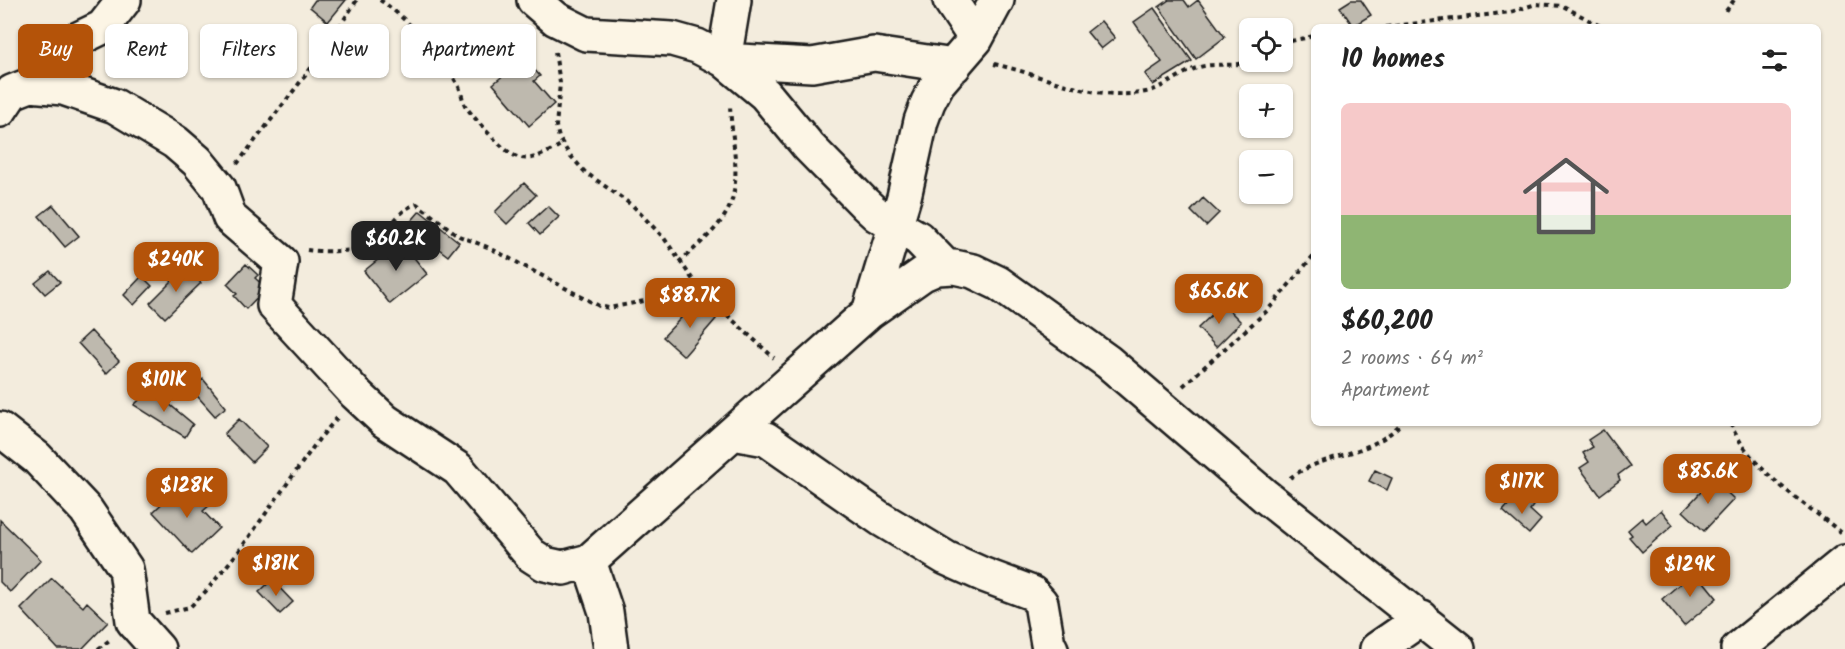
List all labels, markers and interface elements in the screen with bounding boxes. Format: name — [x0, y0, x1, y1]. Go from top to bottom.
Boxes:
map controls — [1239, 18, 1293, 204]
button: locate — [1239, 18, 1293, 72]
chip: Buy — [18, 24, 93, 78]
chip: Rent — [105, 24, 188, 78]
chip: Filters — [200, 24, 297, 78]
chip: New — [309, 24, 389, 78]
chip: Apartment — [401, 24, 536, 78]
text: 10 homes — [1341, 39, 1445, 81]
icon: filters — [1758, 44, 1791, 77]
button: + — [1239, 84, 1293, 138]
icon: home — [1512, 142, 1620, 250]
button: − — [1239, 150, 1293, 204]
pin: $60.2K — [347, 221, 445, 272]
text: $60.2K — [365, 224, 427, 256]
pin: $240K — [134, 242, 218, 293]
text: $240K — [148, 245, 204, 277]
pin: $65.6K — [1170, 274, 1268, 325]
text: $65.6K — [1189, 277, 1249, 309]
pin: $88.7K — [641, 278, 739, 329]
text: $88.7K — [659, 281, 721, 313]
text: $60,200 — [1341, 301, 1432, 343]
text: 2 rooms · 64 m² — [1341, 343, 1483, 375]
pin: $101K — [122, 362, 206, 413]
text: $101K — [141, 365, 187, 397]
text: Apartment — [1341, 375, 1430, 407]
pin: $85.6K — [1659, 454, 1757, 505]
text: $85.6K — [1677, 457, 1739, 489]
pin: $117K — [1480, 464, 1564, 515]
text: $117K — [1499, 467, 1545, 499]
pin: $128K — [145, 468, 229, 519]
text: $128K — [160, 471, 214, 503]
pin: $181K — [234, 546, 318, 597]
pin: $129K — [1648, 547, 1732, 598]
text: $181K — [252, 549, 300, 581]
text: $129K — [1664, 550, 1716, 582]

